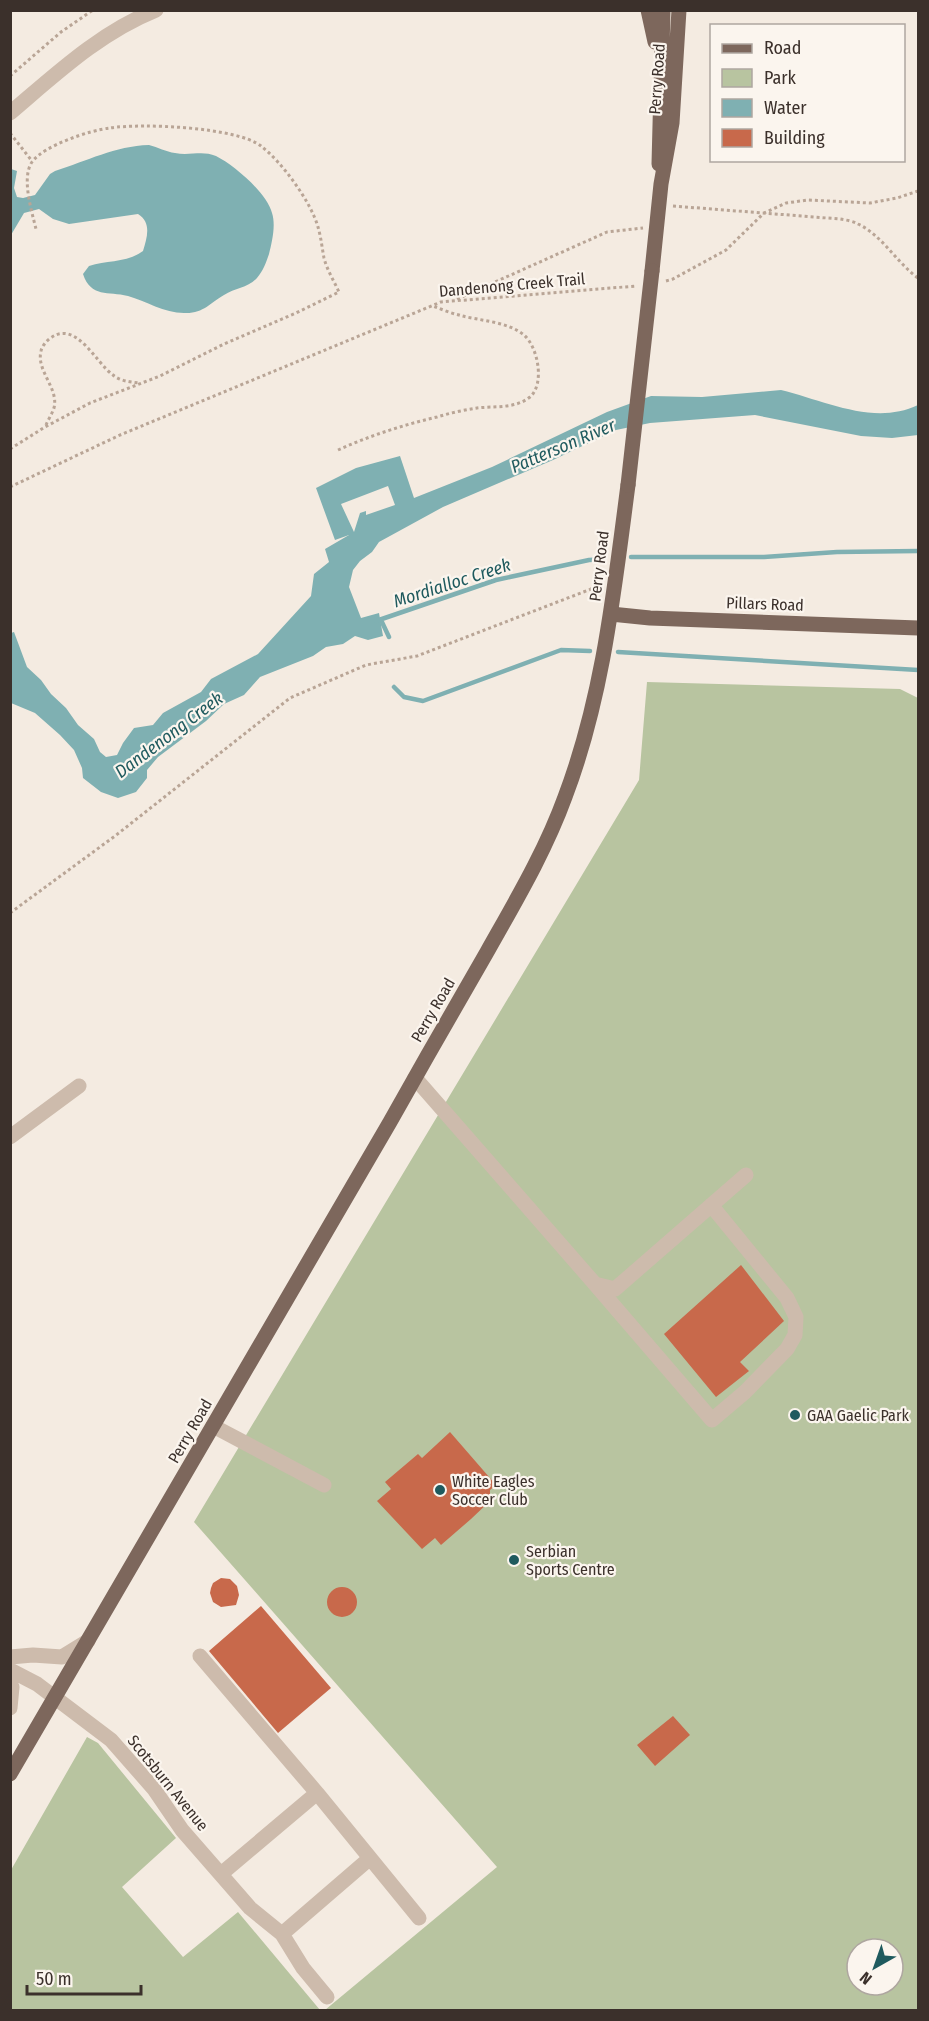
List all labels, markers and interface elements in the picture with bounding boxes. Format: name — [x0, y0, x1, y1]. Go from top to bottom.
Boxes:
legend — [710, 24, 905, 162]
text: Road — [764, 37, 801, 59]
street label: Perry Road — [645, 43, 669, 115]
text: Park — [764, 67, 797, 89]
text: Water — [764, 97, 807, 119]
text: Building — [764, 127, 825, 149]
street label: Dandenong Creek Trail — [438, 269, 586, 301]
water label: Patterson River — [507, 414, 619, 478]
street label: Perry Road — [585, 530, 613, 602]
water label: Mordialloc Creek — [390, 554, 514, 612]
street label: Pillars Road — [726, 593, 804, 615]
water label: Dandenong Creek — [111, 687, 227, 783]
street label: Perry Road — [407, 974, 459, 1046]
street label: Perry Road — [164, 1395, 216, 1467]
place label: GAA Gaelic Park — [807, 1406, 909, 1425]
marker: GAA Gaelic Park — [788, 1408, 802, 1422]
place label: White Eagles Soccer Club — [452, 1472, 535, 1509]
marker: White Eagles Soccer Club — [433, 1483, 447, 1497]
place label: Serbian Sports Centre — [526, 1542, 615, 1579]
marker: Serbian Sports Centre — [507, 1553, 521, 1567]
street label: Scotsburn Avenue — [124, 1731, 212, 1835]
north arrow — [845, 1937, 905, 1997]
scale bar — [27, 1958, 141, 1996]
text: 50 m — [36, 1968, 72, 1990]
text: N — [856, 1968, 875, 1988]

